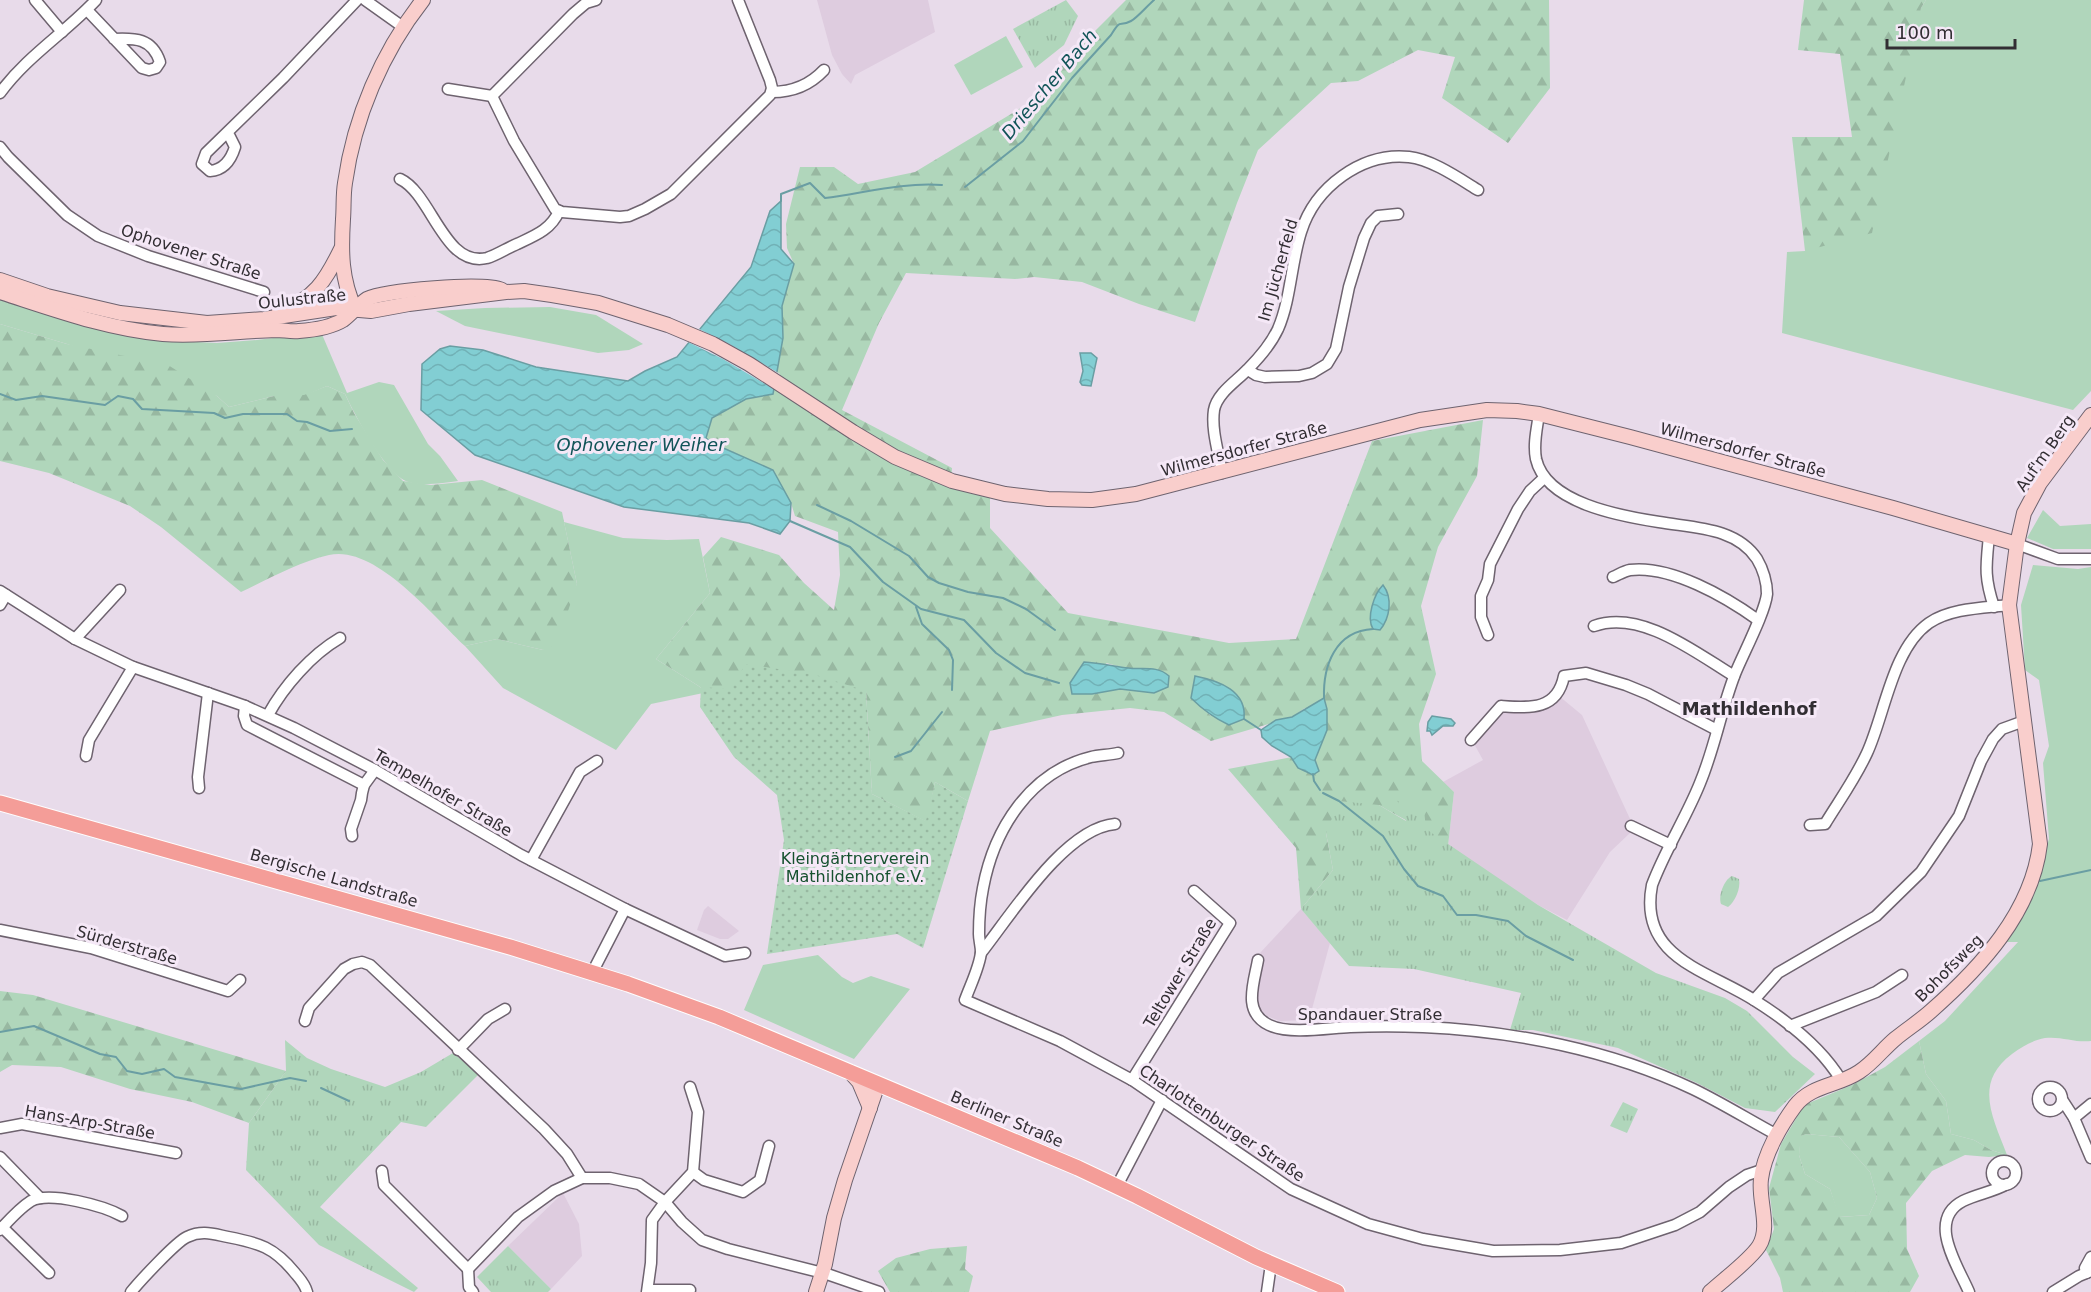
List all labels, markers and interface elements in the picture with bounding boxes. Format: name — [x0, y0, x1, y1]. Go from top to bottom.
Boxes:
scale bar — [1887, 12, 2014, 50]
text: 100 m — [1896, 22, 1954, 43]
water label: Driescher Bach — [997, 25, 1101, 143]
street label: Im Jücherfeld — [1254, 217, 1302, 323]
street label: Ophovener Straße — [118, 220, 264, 284]
street label: Oulustraße — [257, 285, 347, 313]
street label: Auf'm Berg — [2012, 411, 2078, 495]
street label: Wilmersdorfer Straße — [1159, 418, 1329, 480]
street label: Wilmersdorfer Straße — [1658, 419, 1828, 481]
water label: Ophovener Weiher — [556, 434, 727, 455]
district label: Mathildenhof — [1682, 698, 1817, 719]
street label: Tempelhofer Straße — [370, 745, 516, 840]
street label: Bergische Landstraße — [248, 845, 420, 911]
park label: Kleingärtnerverein Mathildenhof e.V. — [781, 849, 929, 886]
street label: Teltower Straße — [1139, 915, 1220, 1032]
street label: Sürderstraße — [74, 922, 180, 968]
street label: Bohofsweg — [1911, 930, 1987, 1006]
street label: Spandauer Straße — [1298, 1005, 1442, 1024]
street label: Charlottenburger Straße — [1136, 1060, 1308, 1186]
street label: Berliner Straße — [948, 1087, 1066, 1151]
street label: Hans-Arp-Straße — [23, 1101, 157, 1143]

